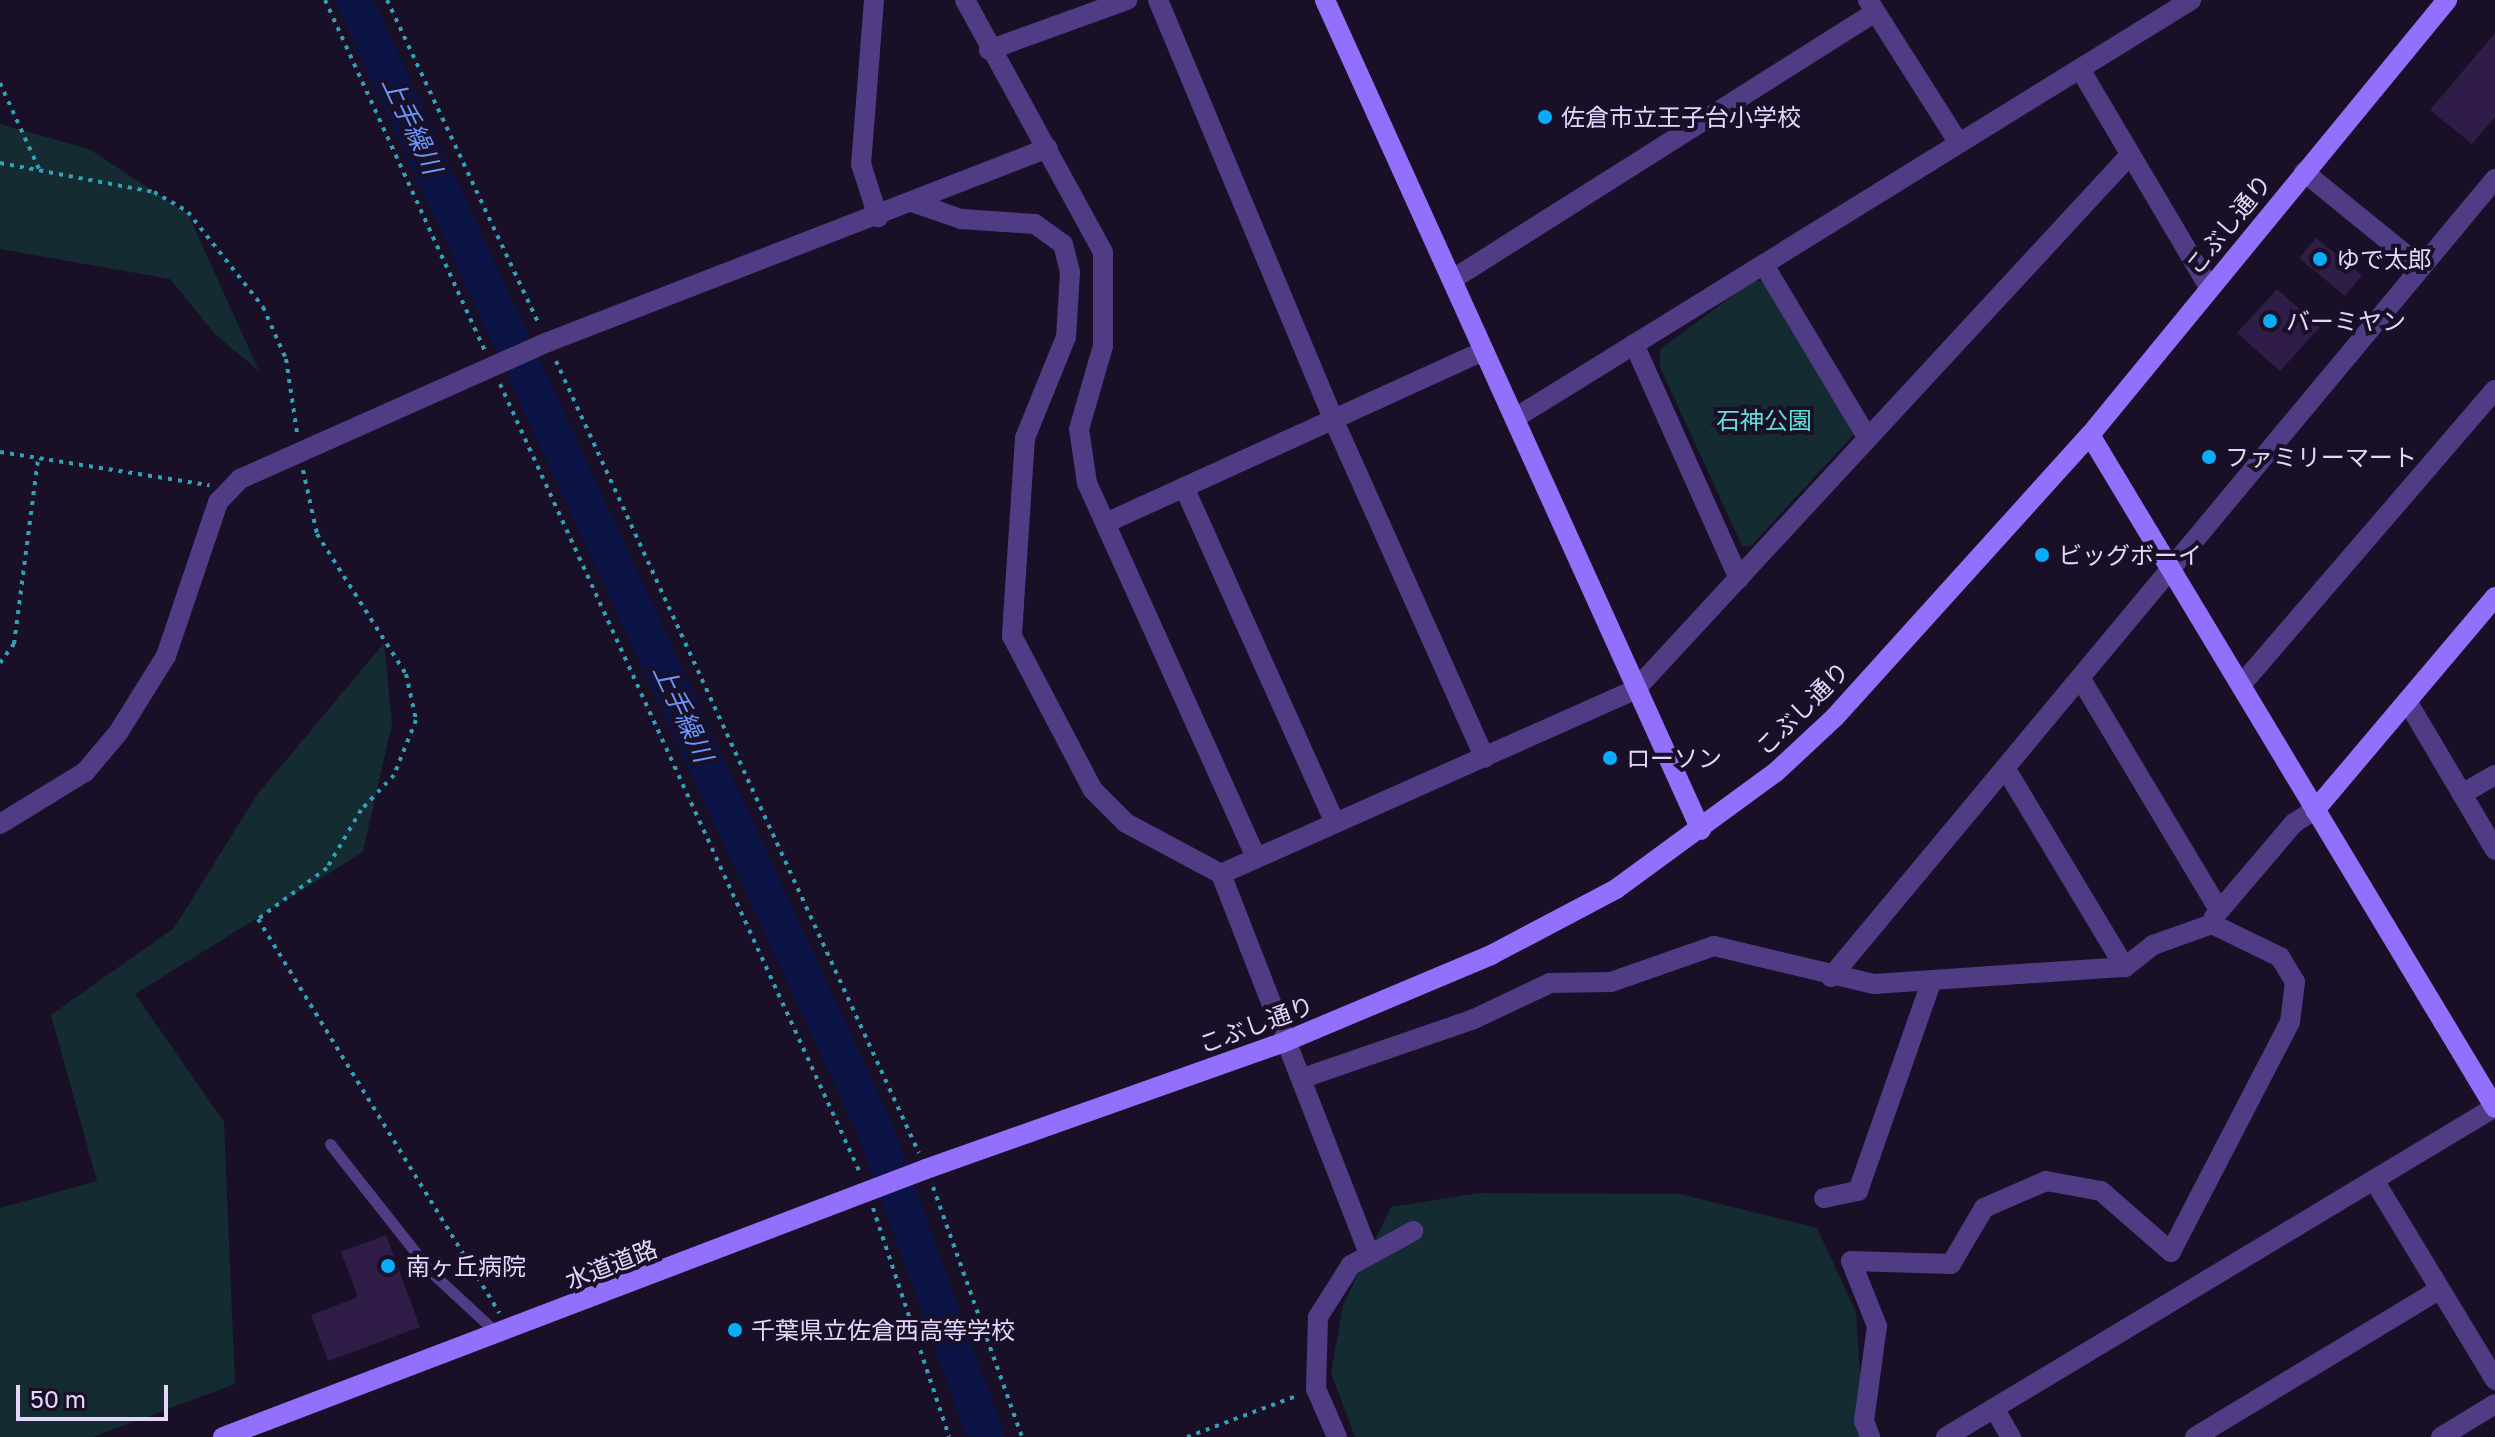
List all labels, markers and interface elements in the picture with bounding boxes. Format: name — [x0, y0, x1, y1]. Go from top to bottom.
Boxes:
water label: 上手繰川 — [376, 71, 448, 179]
place label: 佐倉市立王子台小学校 — [1561, 103, 1801, 131]
marker: 佐倉市立王子台小学校 — [1536, 108, 1554, 126]
street label: こぶし通り — [2179, 168, 2277, 280]
place label: ゆで太郎 — [2336, 245, 2432, 273]
marker: ゆで太郎 — [2311, 250, 2329, 268]
place label: バーミヤン — [2286, 307, 2406, 335]
marker: バーミヤン — [2261, 312, 2279, 330]
park label: 石神公園 — [1716, 406, 1812, 434]
place label: ファミリーマート — [2225, 443, 2417, 471]
marker: ファミリーマート — [2200, 448, 2218, 466]
place label: ビッグボーイ — [2058, 541, 2202, 569]
marker: ビッグボーイ — [2033, 546, 2051, 564]
street label: こぶし通り — [1749, 655, 1855, 761]
water label: 上手繰川 — [647, 659, 719, 767]
place label: ローソン — [1626, 744, 1722, 772]
marker: ローソン — [1601, 749, 1619, 767]
street label: こぶし通り — [1195, 990, 1317, 1058]
street label: 水道道路 — [561, 1233, 661, 1295]
place label: 南ヶ丘病院 — [406, 1252, 526, 1280]
marker: 南ヶ丘病院 — [377, 1255, 399, 1277]
place label: 千葉県立佐倉西高等学校 — [751, 1316, 1015, 1344]
marker: 千葉県立佐倉西高等学校 — [726, 1321, 744, 1339]
scale bar — [20, 1369, 172, 1419]
text: 50 m — [30, 1384, 86, 1413]

